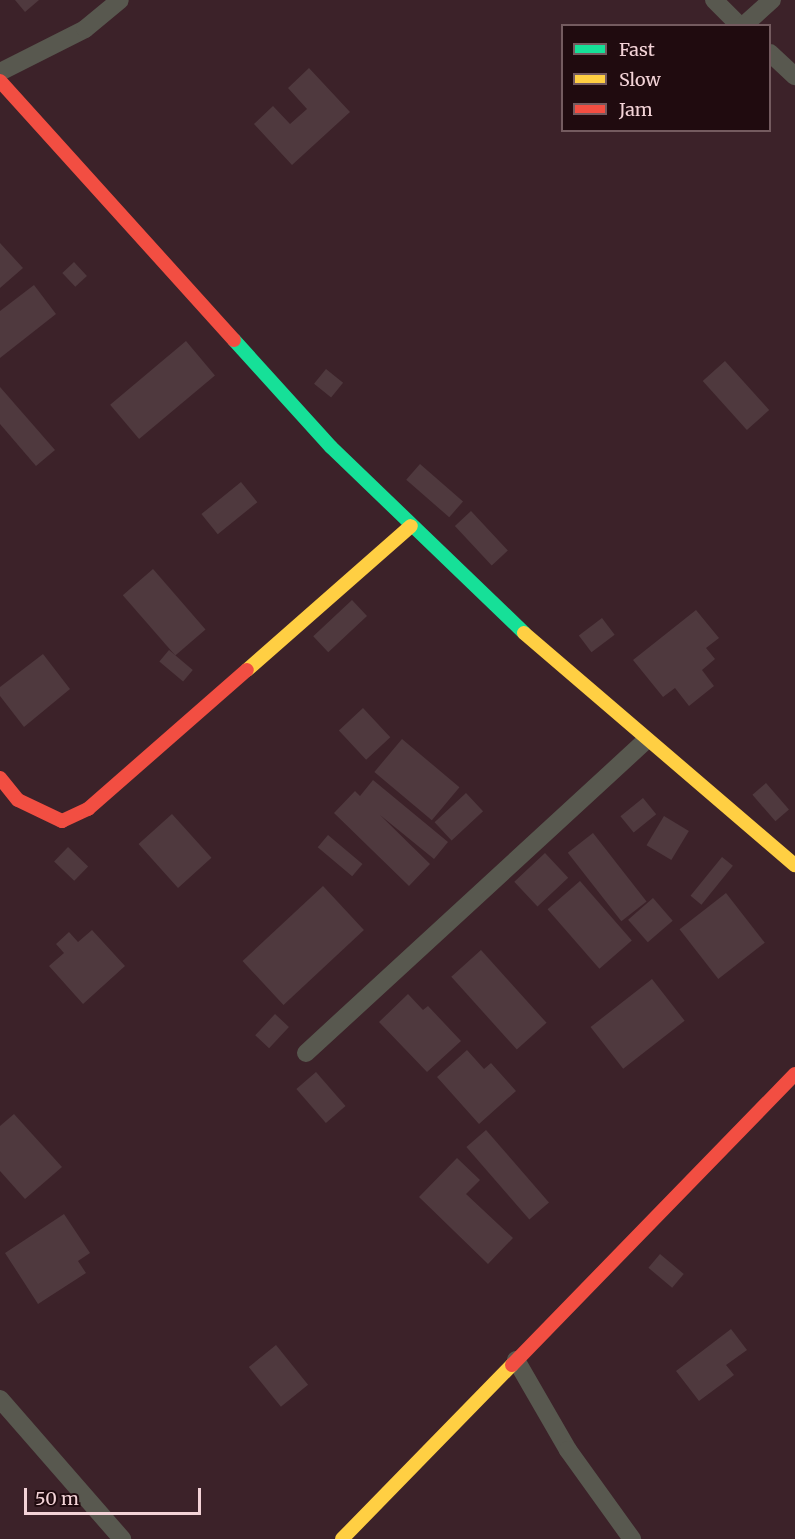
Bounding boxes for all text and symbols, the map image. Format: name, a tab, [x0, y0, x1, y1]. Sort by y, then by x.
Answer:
legend	[561, 24, 771, 132]
text: Fast	[619, 38, 655, 61]
text: Slow	[619, 68, 661, 91]
text: Jam	[619, 98, 653, 121]
scale bar	[27, 1476, 204, 1514]
text: 50 m	[35, 1487, 79, 1510]

